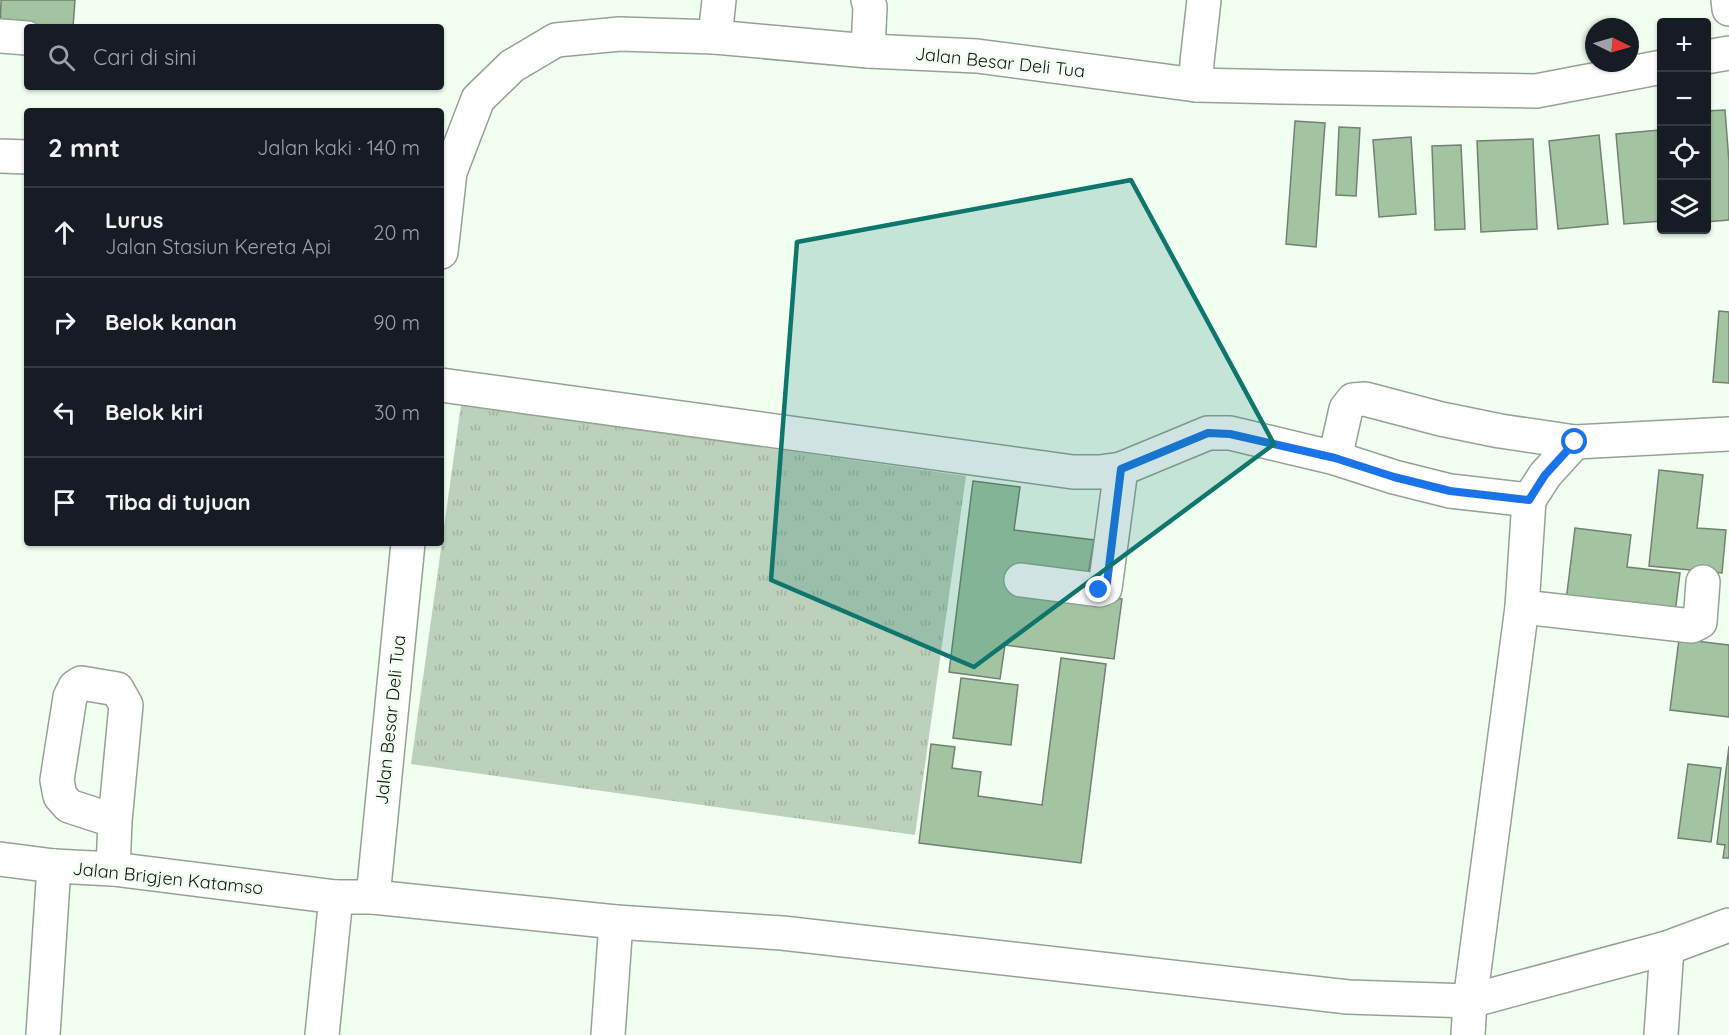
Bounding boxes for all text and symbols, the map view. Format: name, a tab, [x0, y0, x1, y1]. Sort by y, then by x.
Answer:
north arrow	[1585, 18, 1639, 72]
map controls	[1657, 18, 1711, 234]
button: +	[1657, 18, 1711, 72]
search box	[24, 24, 444, 90]
icon: search	[45, 41, 78, 74]
street label: Jalan Besar Deli Tua	[914, 42, 1086, 82]
text: Cari di sini	[93, 43, 196, 71]
button: −	[1657, 72, 1711, 126]
button: locate	[1657, 126, 1711, 180]
text: 2 mnt	[48, 131, 120, 164]
text: Jalan kaki · 140 m	[257, 135, 420, 160]
button: layers	[1657, 180, 1711, 234]
text: Lurus	[105, 206, 163, 234]
icon: ahead	[48, 216, 81, 249]
text: 20 m	[373, 220, 420, 245]
text: Jalan Stasiun Kereta Api	[105, 234, 331, 259]
icon: right	[48, 306, 81, 339]
text: Belok kanan	[105, 308, 237, 336]
text: 90 m	[373, 310, 420, 335]
icon: left	[48, 396, 81, 429]
text: Belok kiri	[105, 398, 203, 426]
text: 30 m	[374, 400, 420, 425]
route start	[1561, 428, 1587, 454]
icon: arrive	[48, 486, 81, 519]
text: Tiba di tujuan	[105, 488, 251, 516]
route end	[1085, 576, 1111, 602]
street label: Jalan Besar Deli Tua	[370, 634, 410, 806]
street label: Jalan Brigjen Katamso	[72, 857, 264, 899]

